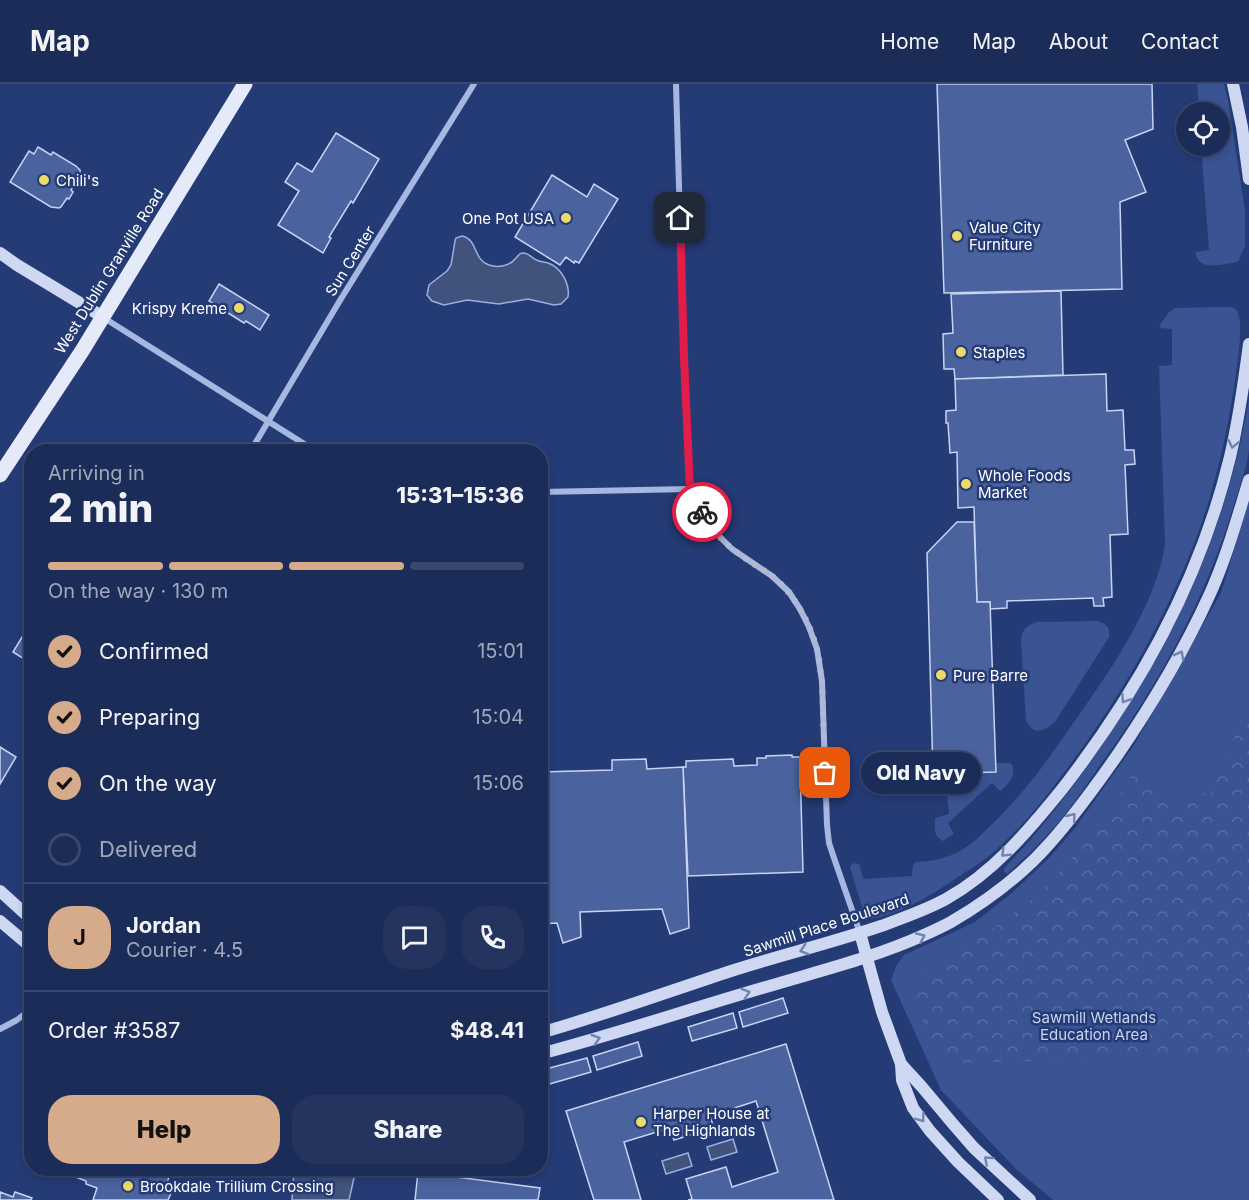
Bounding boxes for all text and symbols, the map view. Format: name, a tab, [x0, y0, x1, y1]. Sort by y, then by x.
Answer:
text: Map	[30, 24, 90, 58]
text: Home	[880, 29, 939, 54]
text: Map	[972, 29, 1016, 54]
text: About	[1049, 29, 1108, 54]
text: Contact	[1141, 29, 1219, 54]
map controls	[1176, 102, 1230, 156]
button: locate	[1176, 102, 1230, 156]
place label: Chili's	[56, 171, 99, 190]
marker: Chili's	[37, 173, 51, 187]
street label: West Dublin Granville Road	[50, 185, 168, 357]
pin	[654, 192, 705, 243]
icon: home	[663, 201, 696, 234]
place label: One Pot USA	[462, 209, 554, 228]
marker: One Pot USA	[559, 211, 573, 225]
place label: Value City Furniture	[969, 218, 1041, 254]
street label: Sun Center	[321, 222, 379, 300]
marker: Value City Furniture	[950, 229, 964, 243]
place label: Krispy Kreme	[132, 299, 227, 318]
marker: Krispy Kreme	[232, 301, 246, 315]
place label: Staples	[973, 343, 1026, 362]
marker: Staples	[954, 345, 968, 359]
one-way arrow	[1227, 438, 1240, 448]
text: Arriving in	[48, 461, 145, 485]
place label: Whole Foods Market	[978, 466, 1071, 502]
marker: Whole Foods Market	[959, 477, 973, 491]
text: 15:31–15:36	[396, 482, 524, 508]
courier	[672, 482, 732, 542]
text: 2 min	[48, 484, 153, 531]
icon: bike	[686, 496, 719, 529]
text: On the way · 130 m	[48, 579, 228, 603]
icon: check	[48, 635, 81, 668]
text: Confirmed	[99, 638, 209, 664]
text: 15:01	[477, 639, 524, 663]
one-way arrow	[1173, 651, 1184, 661]
place label: Pure Barre	[953, 666, 1028, 685]
marker: Pure Barre	[934, 668, 948, 682]
one-way arrow	[1120, 693, 1132, 703]
icon: check	[48, 701, 81, 734]
text: Preparing	[99, 704, 200, 730]
text: 15:04	[472, 705, 524, 729]
pin	[799, 747, 850, 798]
callout: Old Navy	[861, 752, 981, 794]
icon: bag	[808, 756, 841, 789]
text: Old Navy	[876, 761, 966, 785]
icon: check	[48, 767, 81, 800]
text: On the way	[99, 770, 217, 796]
text: 15:06	[473, 771, 524, 795]
one-way arrow	[1065, 813, 1076, 824]
text: Delivered	[99, 836, 197, 862]
one-way arrow	[1002, 845, 1013, 856]
street label: Sawmill Place Boulevard	[741, 889, 911, 961]
button: chat	[383, 906, 446, 969]
button: phone	[461, 906, 524, 969]
text: Jordan	[126, 912, 201, 938]
text: J	[73, 924, 86, 950]
one-way arrow	[914, 932, 925, 944]
text: Courier · 4.5	[126, 938, 243, 962]
one-way arrow	[799, 943, 810, 955]
one-way arrow	[740, 988, 751, 1000]
park label: Sawmill Wetlands Education Area	[1032, 1008, 1156, 1044]
text: Order #3587	[48, 1017, 180, 1043]
text: $48.41	[450, 1017, 524, 1043]
one-way arrow	[591, 1034, 601, 1046]
button: Help	[48, 1095, 280, 1164]
button: Share	[292, 1095, 524, 1164]
place label: Harper House at The Highlands	[653, 1104, 770, 1140]
one-way arrow	[914, 1112, 925, 1123]
marker: Harper House at The Highlands	[634, 1115, 648, 1129]
one-way arrow	[984, 1156, 994, 1167]
place label: Brookdale Trillium Crossing	[140, 1177, 334, 1196]
marker: Brookdale Trillium Crossing	[121, 1179, 135, 1193]

